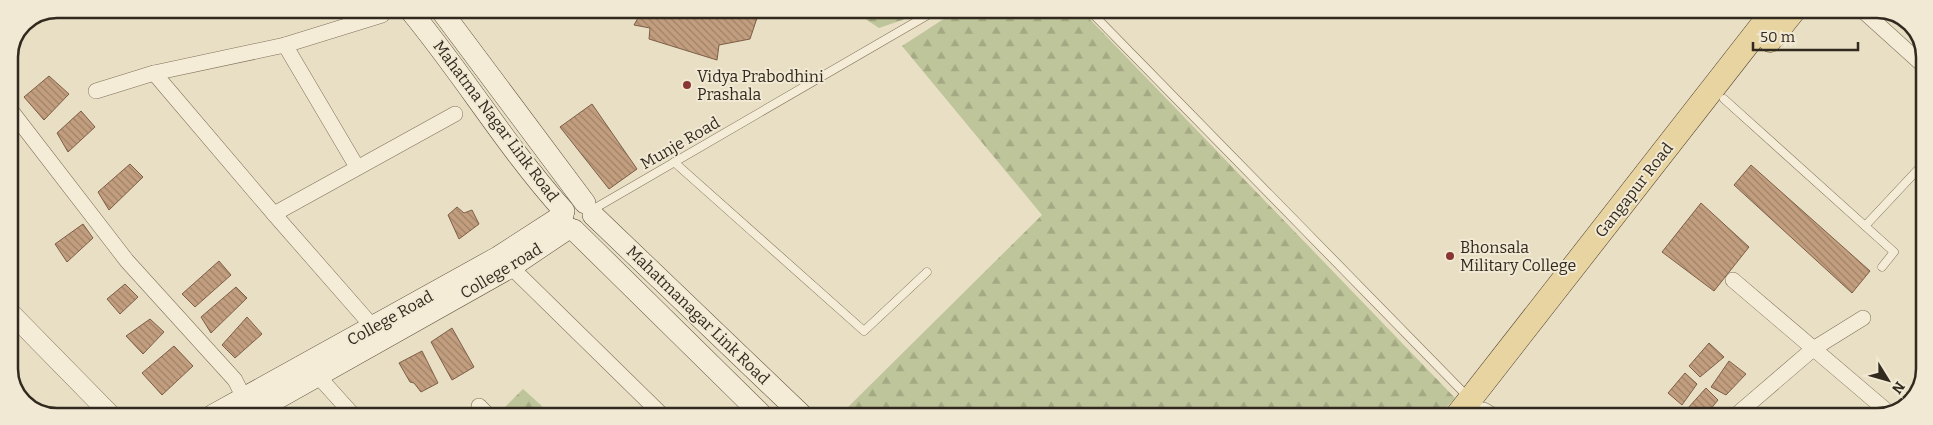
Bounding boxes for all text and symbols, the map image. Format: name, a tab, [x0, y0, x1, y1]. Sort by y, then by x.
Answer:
scale bar	[1753, 20, 1858, 52]
text: 50 m	[1760, 28, 1796, 46]
street label: Mahatma Nagar Link Road	[429, 37, 563, 206]
place label: Vidya Prabodhini Prashala	[697, 67, 824, 104]
marker: Vidya Prabodhini Prashala	[681, 79, 693, 91]
street label: Munje Road	[637, 112, 723, 173]
street label: Gangapur Road	[1591, 138, 1677, 241]
place label: Bhonsala Military College	[1460, 238, 1576, 275]
street label: College road	[457, 239, 546, 303]
street label: Mahatmanagar Link Road	[623, 242, 774, 389]
marker: Bhonsala Military College	[1444, 250, 1456, 262]
street label: College Road	[344, 286, 437, 349]
north arrow	[1863, 355, 1913, 405]
text: N	[1888, 378, 1908, 397]

